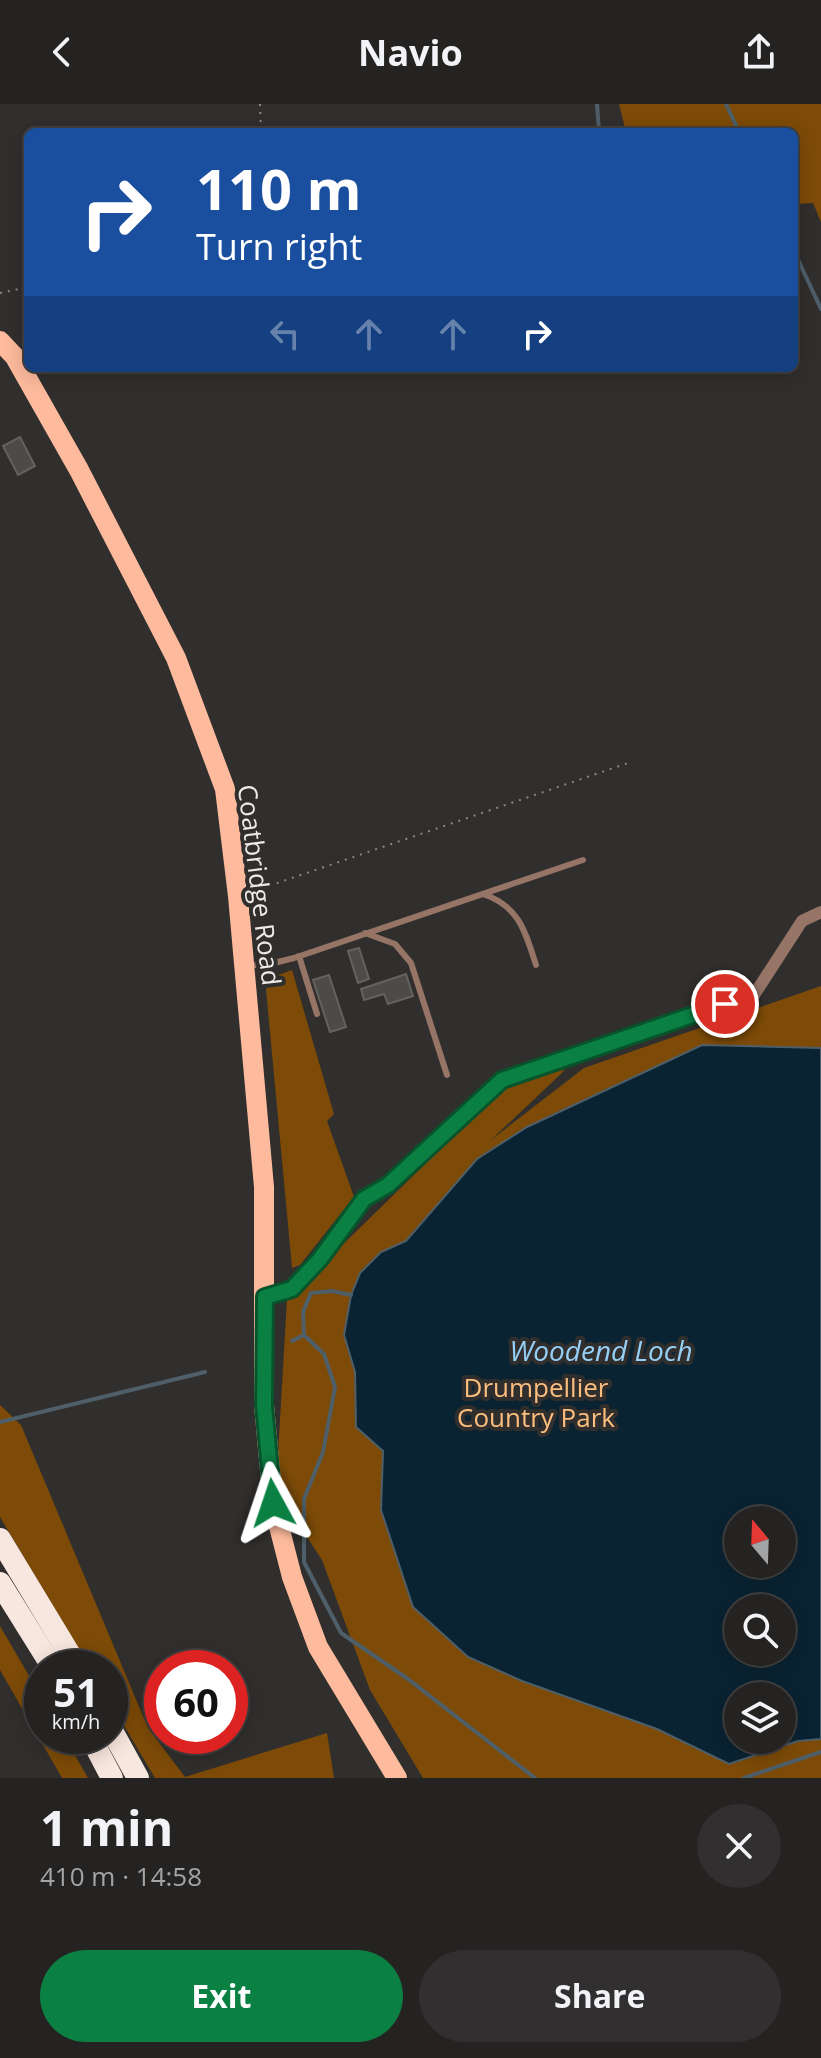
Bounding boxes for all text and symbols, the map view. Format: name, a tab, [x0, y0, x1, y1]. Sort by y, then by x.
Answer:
text: Navio	[358, 28, 463, 77]
icon: back	[40, 30, 84, 74]
icon: share	[737, 30, 781, 74]
text: 110 m	[196, 150, 362, 226]
icon: right	[64, 160, 168, 264]
text: Turn right	[196, 222, 362, 271]
icon: left	[263, 312, 307, 356]
icon: ahead	[347, 312, 391, 356]
icon: ahead	[431, 312, 475, 356]
icon: right	[515, 312, 559, 356]
street label: Coatbridge Road	[230, 782, 290, 988]
pin	[691, 970, 759, 1038]
icon: arrive	[703, 982, 747, 1026]
water label: Woodend Loch	[509, 1331, 693, 1369]
park label: Drumpellier Country Park	[457, 1369, 615, 1435]
position arrow	[231, 1461, 315, 1545]
north arrow	[724, 1506, 796, 1578]
map controls	[724, 1506, 796, 1754]
button: search	[724, 1594, 796, 1666]
speed limit sign: 60	[144, 1650, 248, 1754]
text: 51	[53, 1664, 99, 1719]
button: layers	[724, 1682, 796, 1754]
text: km/h	[52, 1708, 100, 1735]
text: 1 min	[40, 1795, 173, 1860]
button: close	[697, 1804, 781, 1888]
text: 410 m · 14:58	[40, 1858, 202, 1894]
button: Exit	[40, 1950, 403, 2042]
button: Share	[419, 1950, 781, 2042]

